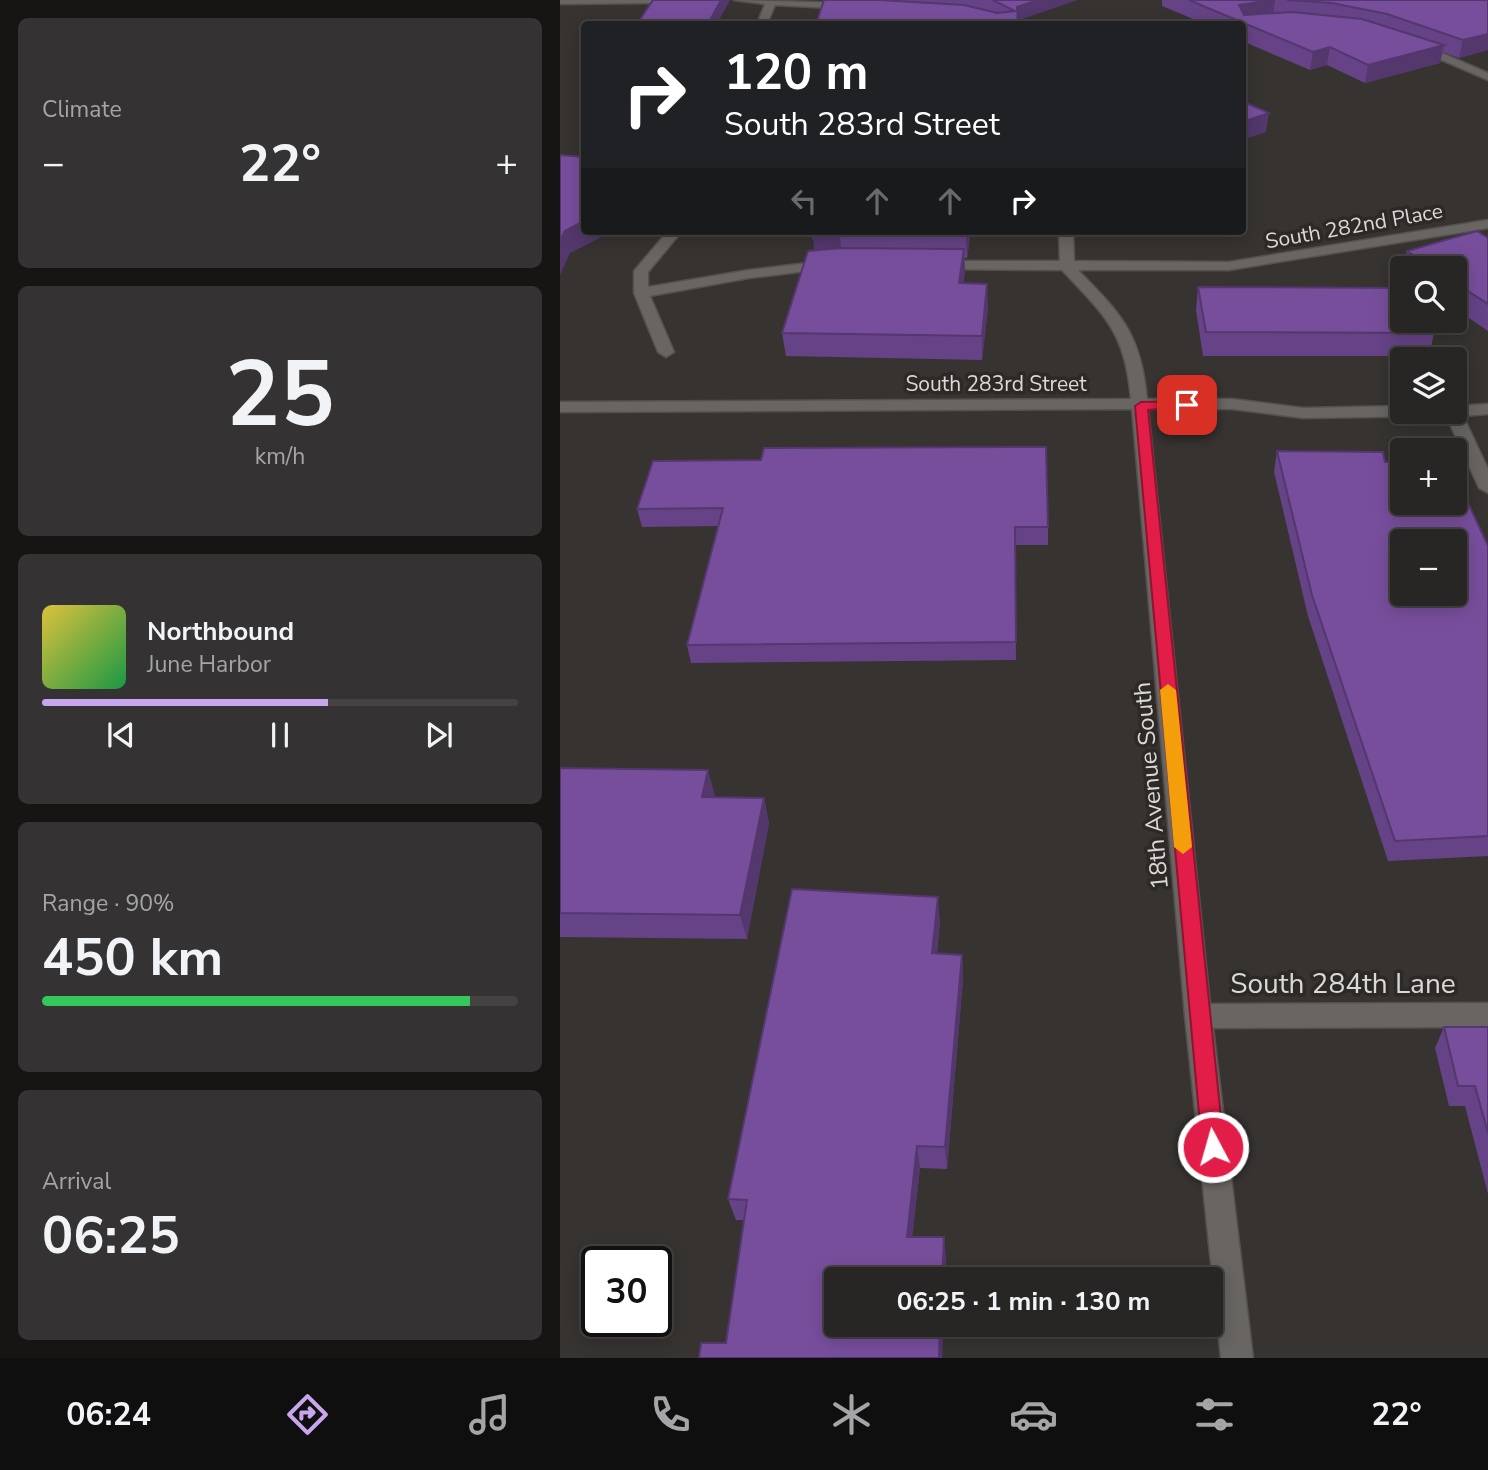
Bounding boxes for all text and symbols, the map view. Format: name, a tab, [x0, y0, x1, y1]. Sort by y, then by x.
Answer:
text: 120 m	[724, 39, 868, 106]
icon: right	[609, 49, 700, 140]
text: Climate	[42, 94, 122, 125]
text: South 283rd Street	[724, 103, 1000, 146]
text: 22°	[239, 128, 321, 199]
text: −	[42, 138, 65, 189]
text: +	[495, 138, 518, 189]
icon: left	[785, 182, 823, 220]
icon: ahead	[858, 182, 896, 220]
icon: ahead	[931, 182, 969, 220]
icon: right	[1004, 182, 1042, 220]
street label: South 282nd Place	[1263, 197, 1445, 255]
map controls	[1390, 256, 1467, 606]
button: search	[1390, 256, 1467, 333]
text: 25	[225, 333, 335, 457]
button: layers	[1390, 347, 1467, 424]
street label: South 283rd Street	[905, 370, 1087, 398]
pin	[1157, 375, 1217, 435]
icon: arrive	[1168, 386, 1206, 424]
button: +	[1390, 438, 1467, 515]
text: km/h	[255, 441, 305, 472]
button: −	[1390, 529, 1467, 606]
text: Northbound	[147, 614, 294, 649]
text: June Harbor	[147, 649, 271, 680]
street label: 18th Avenue South	[1126, 681, 1176, 891]
icon: previous	[102, 716, 140, 754]
icon: pause	[261, 716, 299, 754]
icon: next	[420, 716, 458, 754]
text: Range · 90%	[42, 888, 174, 919]
text: 450 km	[42, 922, 223, 993]
street label: South 284th Lane	[1230, 965, 1456, 1003]
position arrow	[1176, 1110, 1250, 1184]
text: Arrival	[42, 1166, 111, 1197]
text: 06:25	[42, 1200, 180, 1271]
speed limit sign: 30	[581, 1246, 672, 1337]
text: 06:25 · 1 min · 130 m	[897, 1284, 1150, 1319]
icon: directions	[283, 1390, 332, 1439]
icon: music	[465, 1390, 514, 1439]
icon: phone	[646, 1390, 695, 1439]
icon: climate	[827, 1390, 876, 1439]
icon: car	[1009, 1390, 1058, 1439]
icon: filters	[1190, 1390, 1239, 1439]
text: 06:24	[66, 1393, 151, 1436]
text: 22°	[1371, 1393, 1422, 1436]

